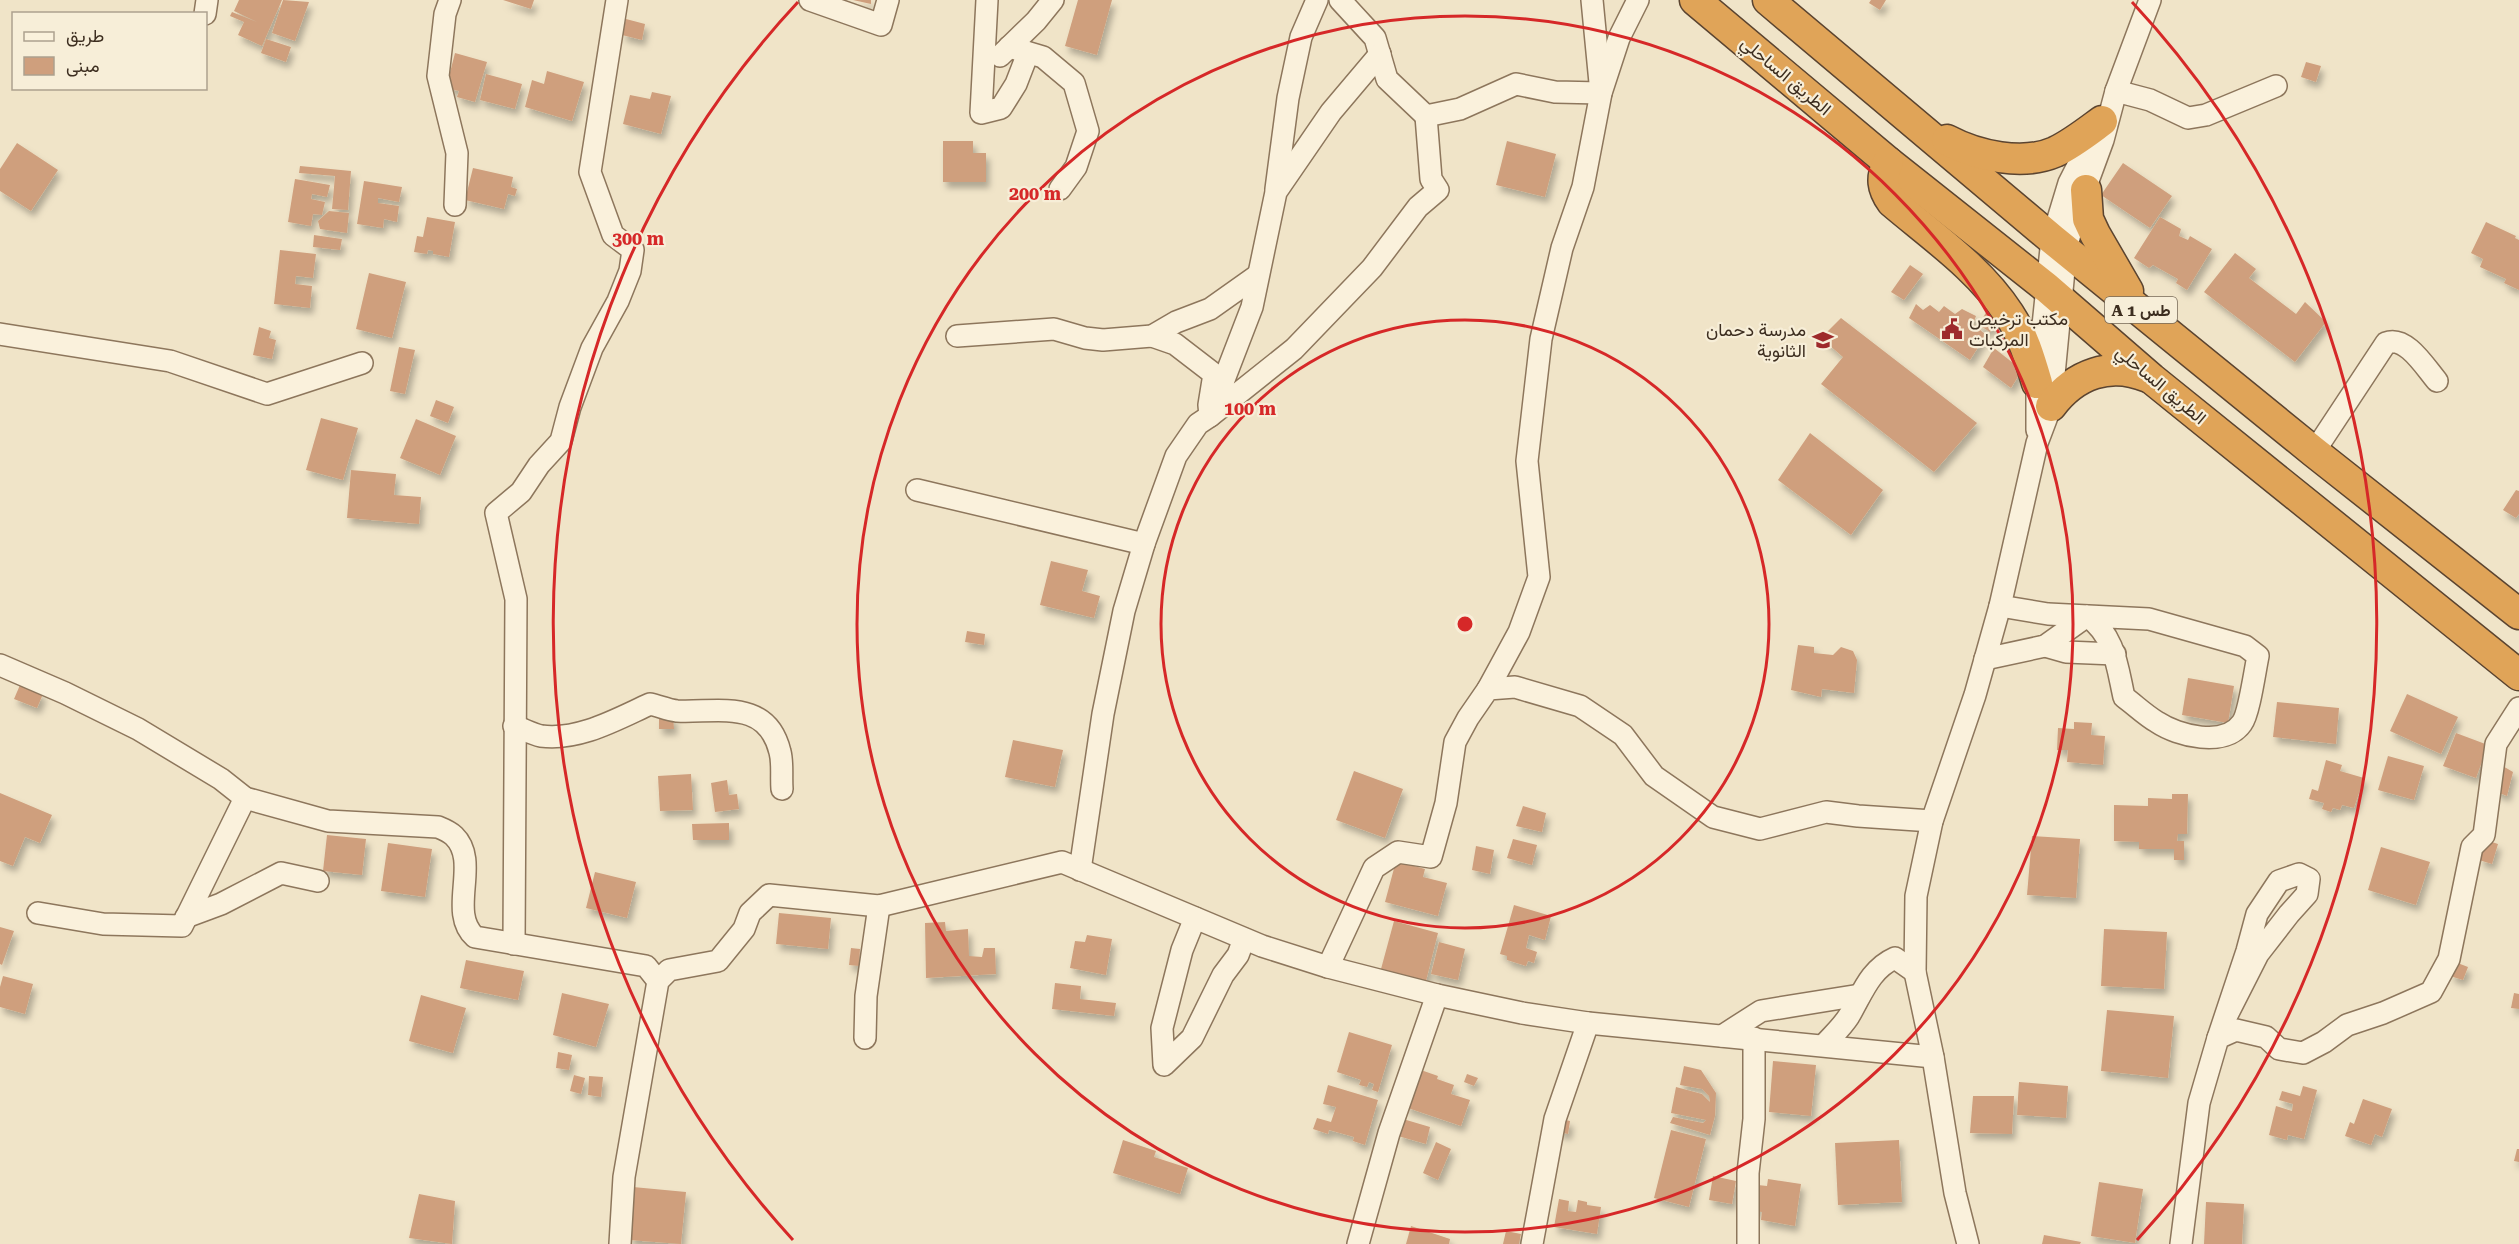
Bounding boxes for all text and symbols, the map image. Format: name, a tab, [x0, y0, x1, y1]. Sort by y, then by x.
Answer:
legend	[12, 12, 207, 90]
text: طريق	[66, 25, 104, 47]
street label: الطريق الساحلي	[1734, 32, 1836, 123]
text: مبنى	[66, 55, 100, 77]
text: 200 m	[1009, 183, 1062, 204]
text: 300 m	[612, 228, 665, 249]
road number: A 1 طس	[2105, 297, 2177, 323]
place label: مكتب ترخيص المركبات	[1969, 308, 2068, 351]
public building icon: مكتب ترخيص المركبات	[1940, 317, 1964, 341]
place label: مدرسة دحمان الثانوية	[1706, 319, 1806, 362]
school or university icon: مدرسة دحمان الثانوية	[1811, 328, 1835, 352]
street label: الطريق الساحلي	[2109, 341, 2211, 432]
text: 100 m	[1224, 398, 1277, 419]
centre of rings	[1455, 614, 1475, 634]

